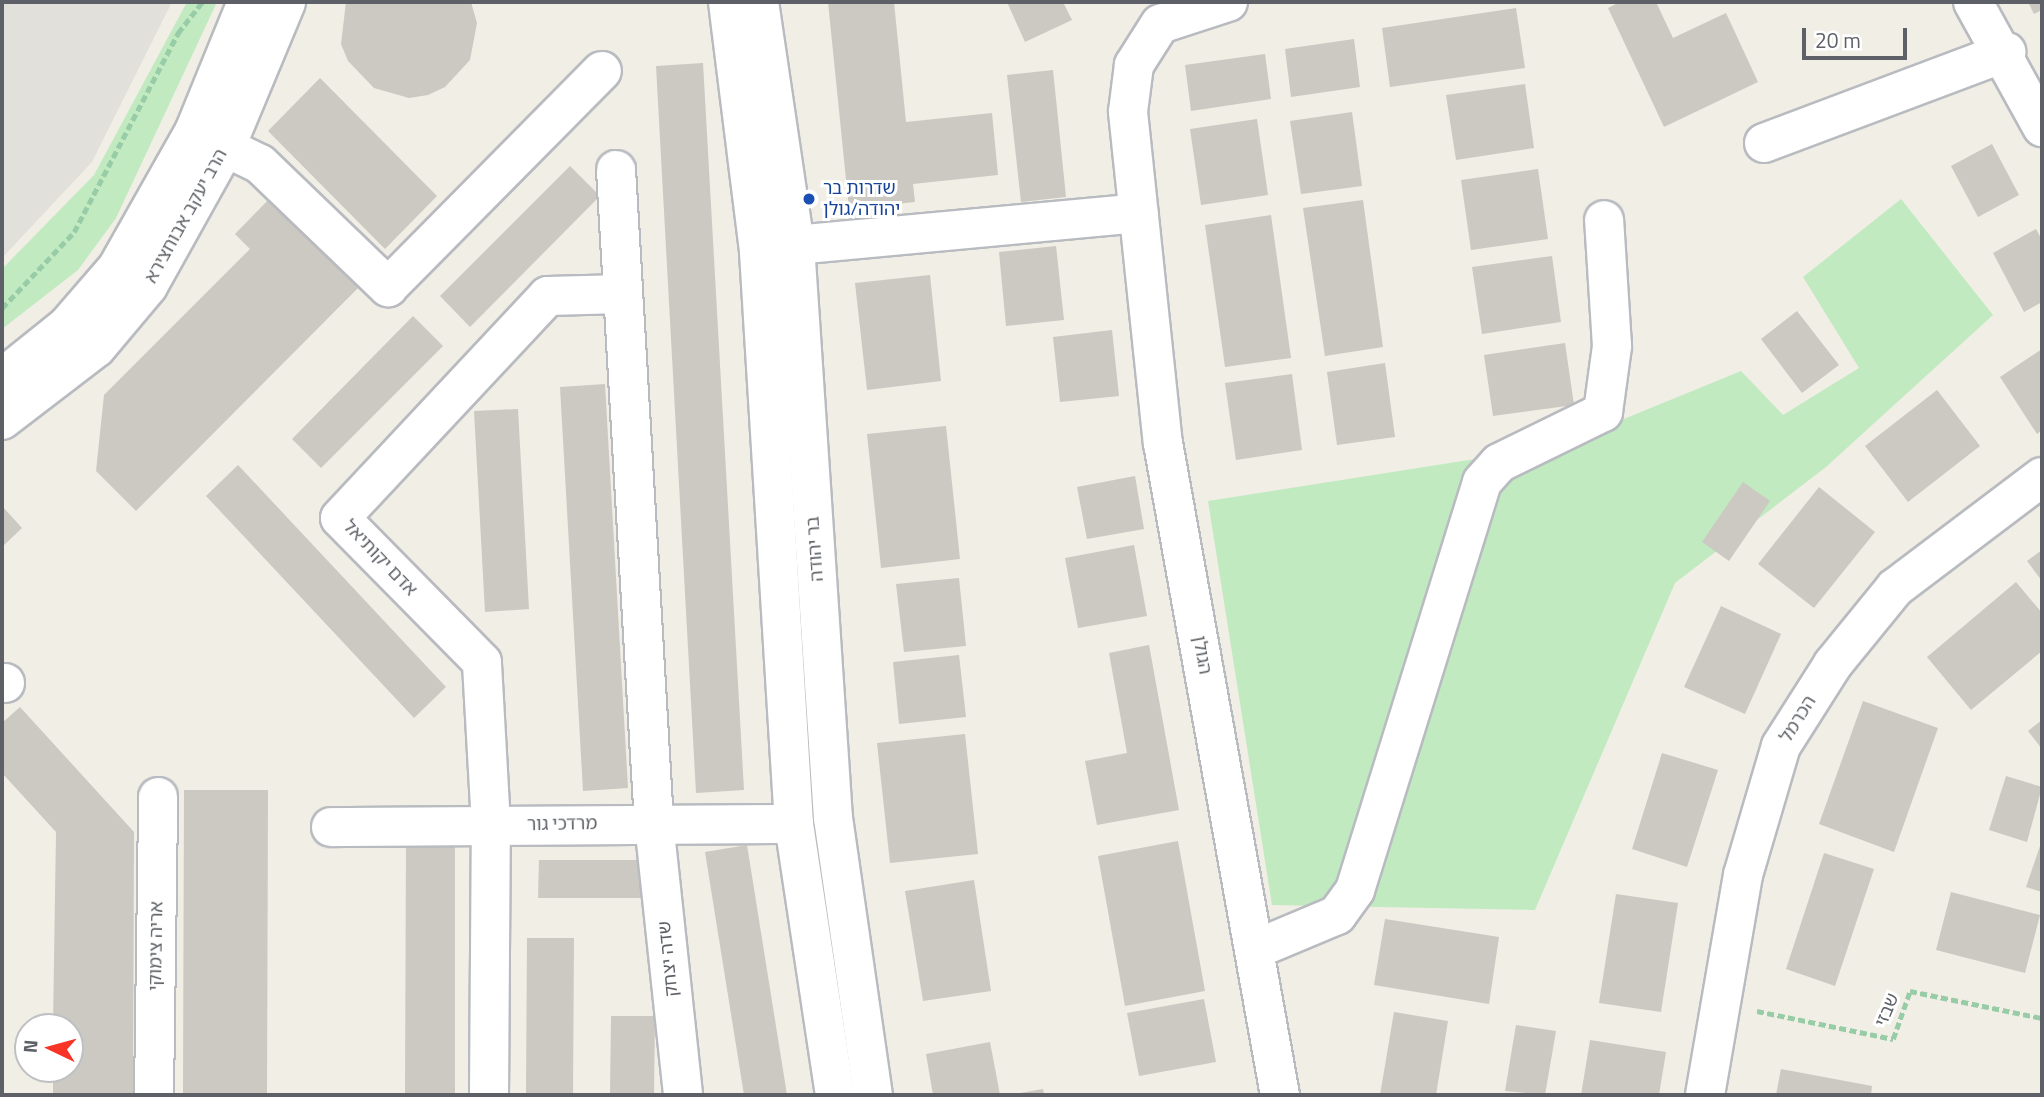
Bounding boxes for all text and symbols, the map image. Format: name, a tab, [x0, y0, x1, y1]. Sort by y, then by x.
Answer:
scale bar	[1806, 14, 1911, 58]
text: 20 m	[1815, 24, 1861, 56]
street label: הרב יעקב אבוחצירא	[140, 145, 232, 287]
place label: שדרות בר יהודה/גולן	[823, 178, 900, 220]
marker: שדרות בר יהודה/גולן	[801, 191, 817, 207]
street label: אדם יקותיאל	[339, 516, 421, 600]
street label: בר יהודה	[802, 516, 828, 582]
street label: הגולן	[1188, 634, 1216, 676]
street label: הכרמל	[1775, 692, 1821, 746]
street label: מרדכי גור	[527, 813, 597, 835]
street label: אריה צימוקי	[144, 901, 168, 991]
street label: שדה יצחק	[653, 920, 683, 998]
street label: שבזי	[1870, 990, 1904, 1030]
north arrow	[14, 1013, 84, 1083]
text: N	[15, 1038, 45, 1054]

